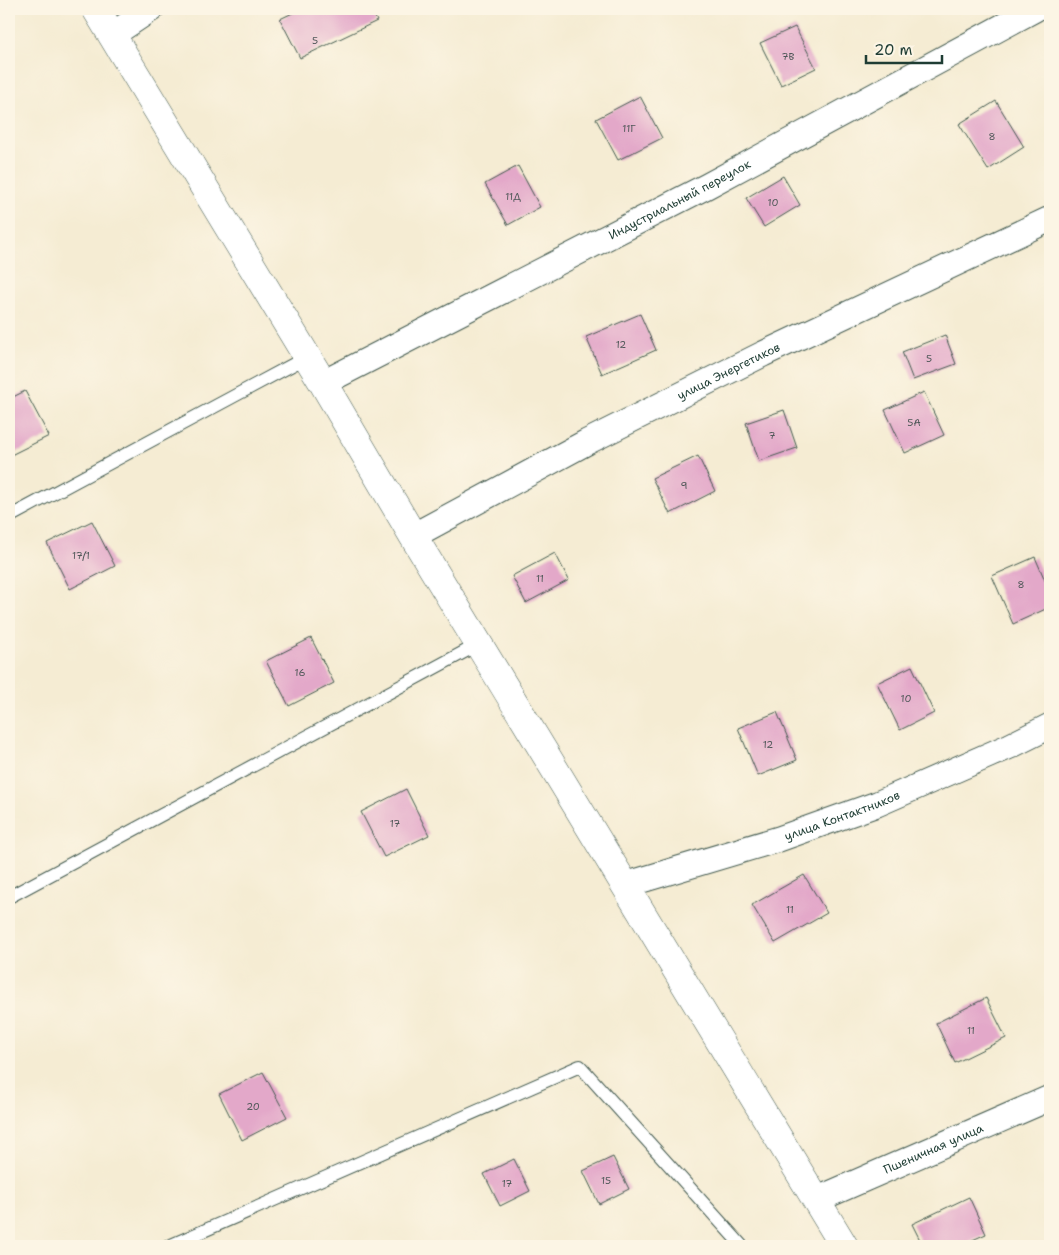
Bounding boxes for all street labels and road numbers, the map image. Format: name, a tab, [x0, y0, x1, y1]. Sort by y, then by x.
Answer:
street label: Индустриальный переулок	[606, 156, 754, 243]
street label: улица Энергетиков	[674, 339, 783, 404]
street label: улица Контактников	[782, 787, 902, 844]
street label: Пшеничная улица	[881, 1120, 986, 1178]

